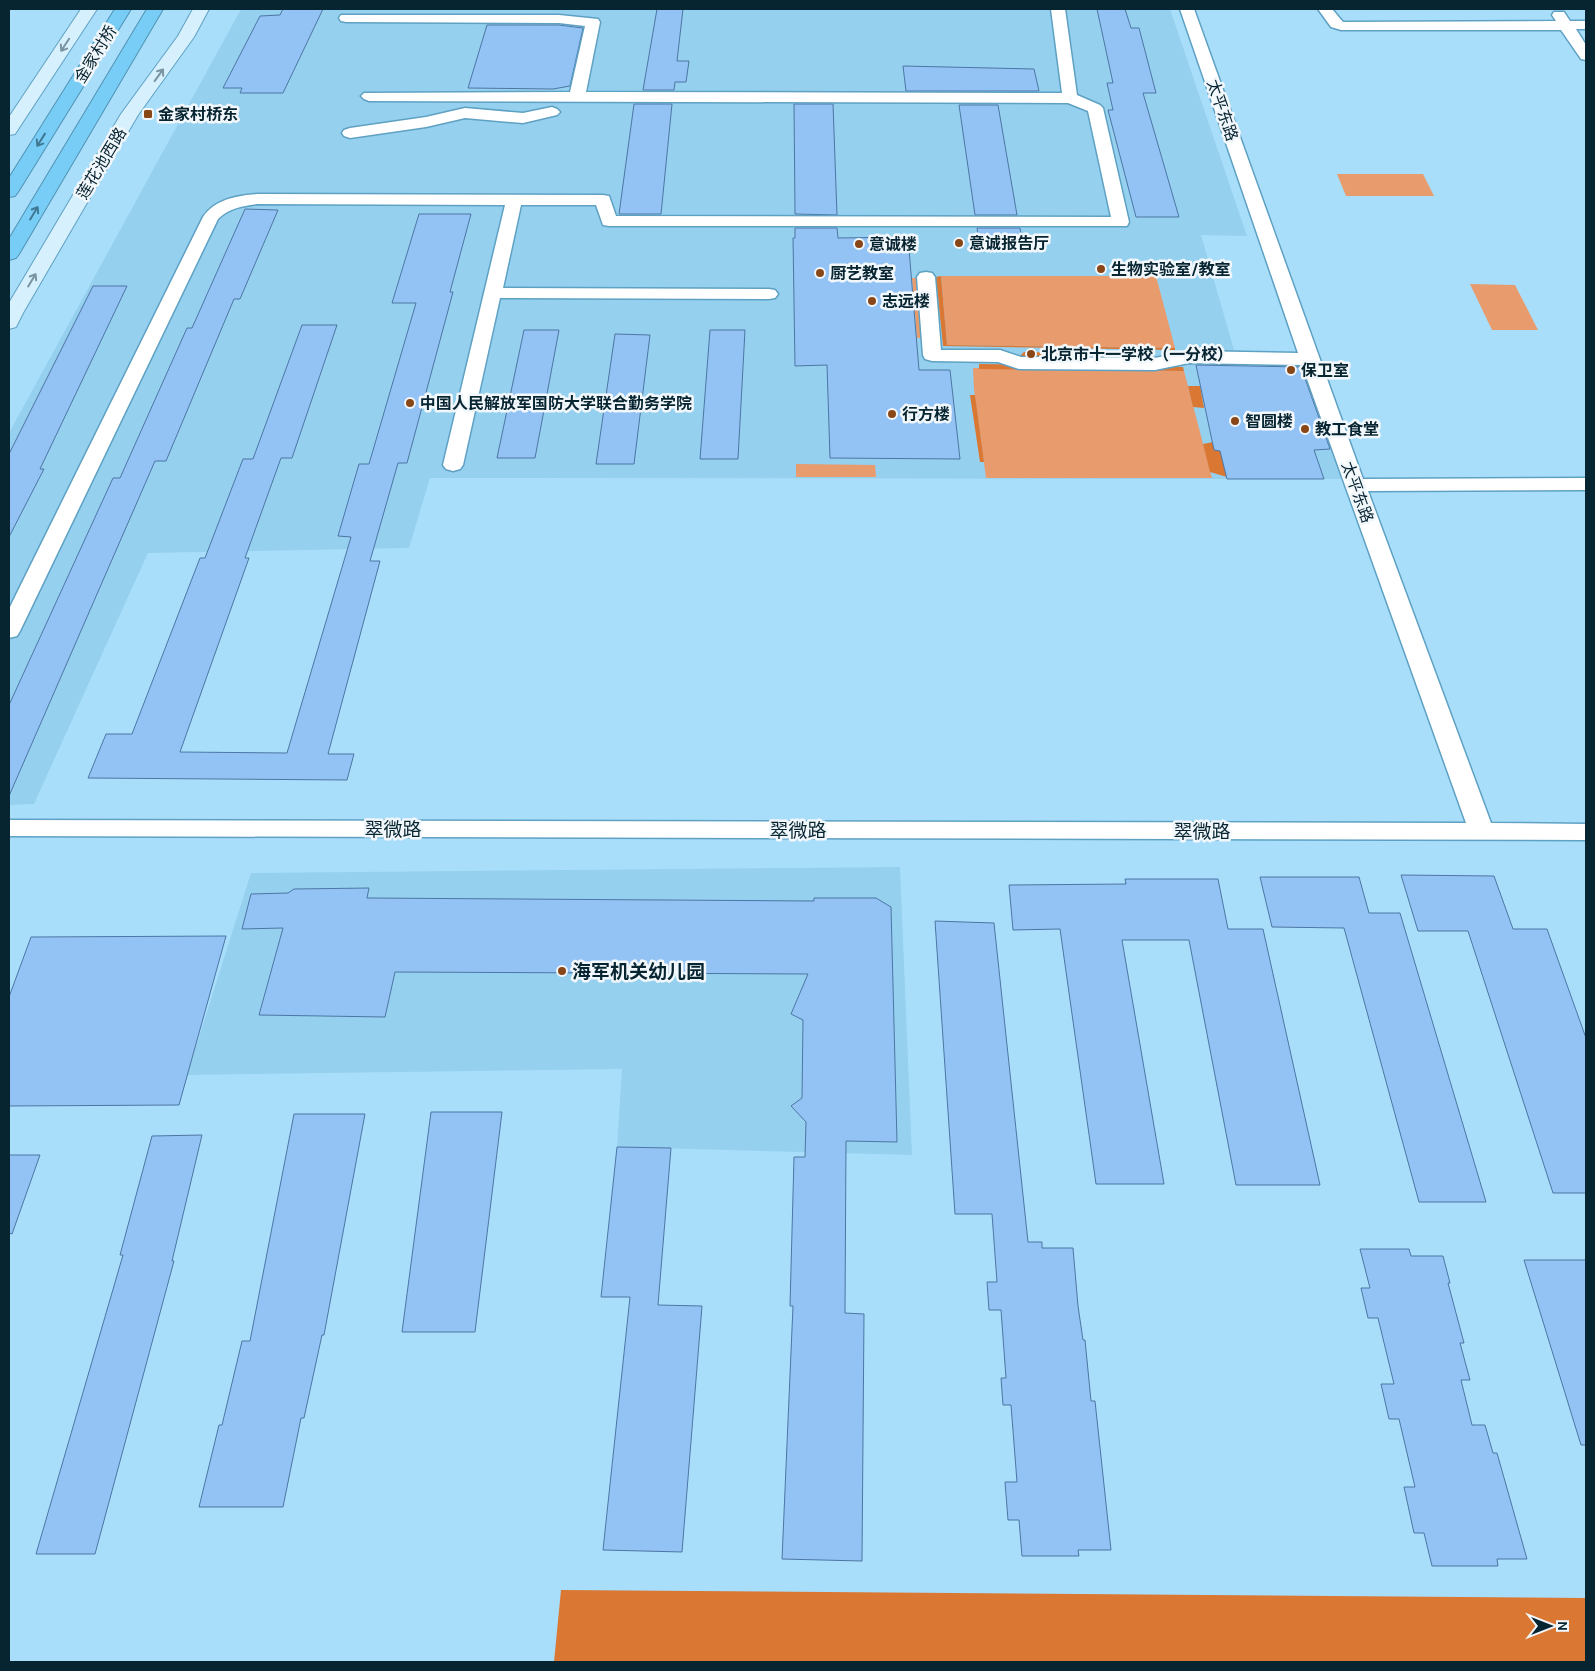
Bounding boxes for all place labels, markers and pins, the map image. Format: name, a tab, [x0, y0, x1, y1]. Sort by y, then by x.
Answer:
place label: 金家村桥东	[158, 105, 238, 124]
marker: 金家村桥东	[142, 108, 154, 120]
place label: 意诚报告厅	[969, 234, 1049, 253]
place label: 意诚楼	[869, 235, 917, 254]
marker: 意诚报告厅	[953, 237, 965, 249]
marker: 意诚楼	[853, 238, 865, 250]
place label: 生物实验室/教室	[1111, 260, 1231, 279]
marker: 生物实验室/教室	[1095, 263, 1107, 275]
place label: 厨艺教室	[830, 264, 894, 283]
marker: 厨艺教室	[814, 267, 826, 279]
place label: 志远楼	[882, 292, 930, 311]
marker: 志远楼	[866, 295, 878, 307]
place label: 北京市十一学校（一分校）	[1041, 345, 1233, 364]
marker: 北京市十一学校（一分校）	[1025, 348, 1037, 360]
place label: 保卫室	[1301, 361, 1349, 380]
marker: 保卫室	[1285, 364, 1297, 376]
place label: 中国人民解放军国防大学联合勤务学院	[420, 394, 692, 413]
marker: 中国人民解放军国防大学联合勤务学院	[404, 397, 416, 409]
place label: 行方楼	[902, 405, 950, 424]
marker: 行方楼	[886, 408, 898, 420]
place label: 智圆楼	[1245, 412, 1293, 431]
marker: 智圆楼	[1229, 415, 1241, 427]
place label: 教工食堂	[1315, 420, 1379, 439]
marker: 教工食堂	[1299, 423, 1311, 435]
place label: 海军机关幼儿园	[572, 961, 705, 983]
marker: 海军机关幼儿园	[556, 965, 568, 977]

